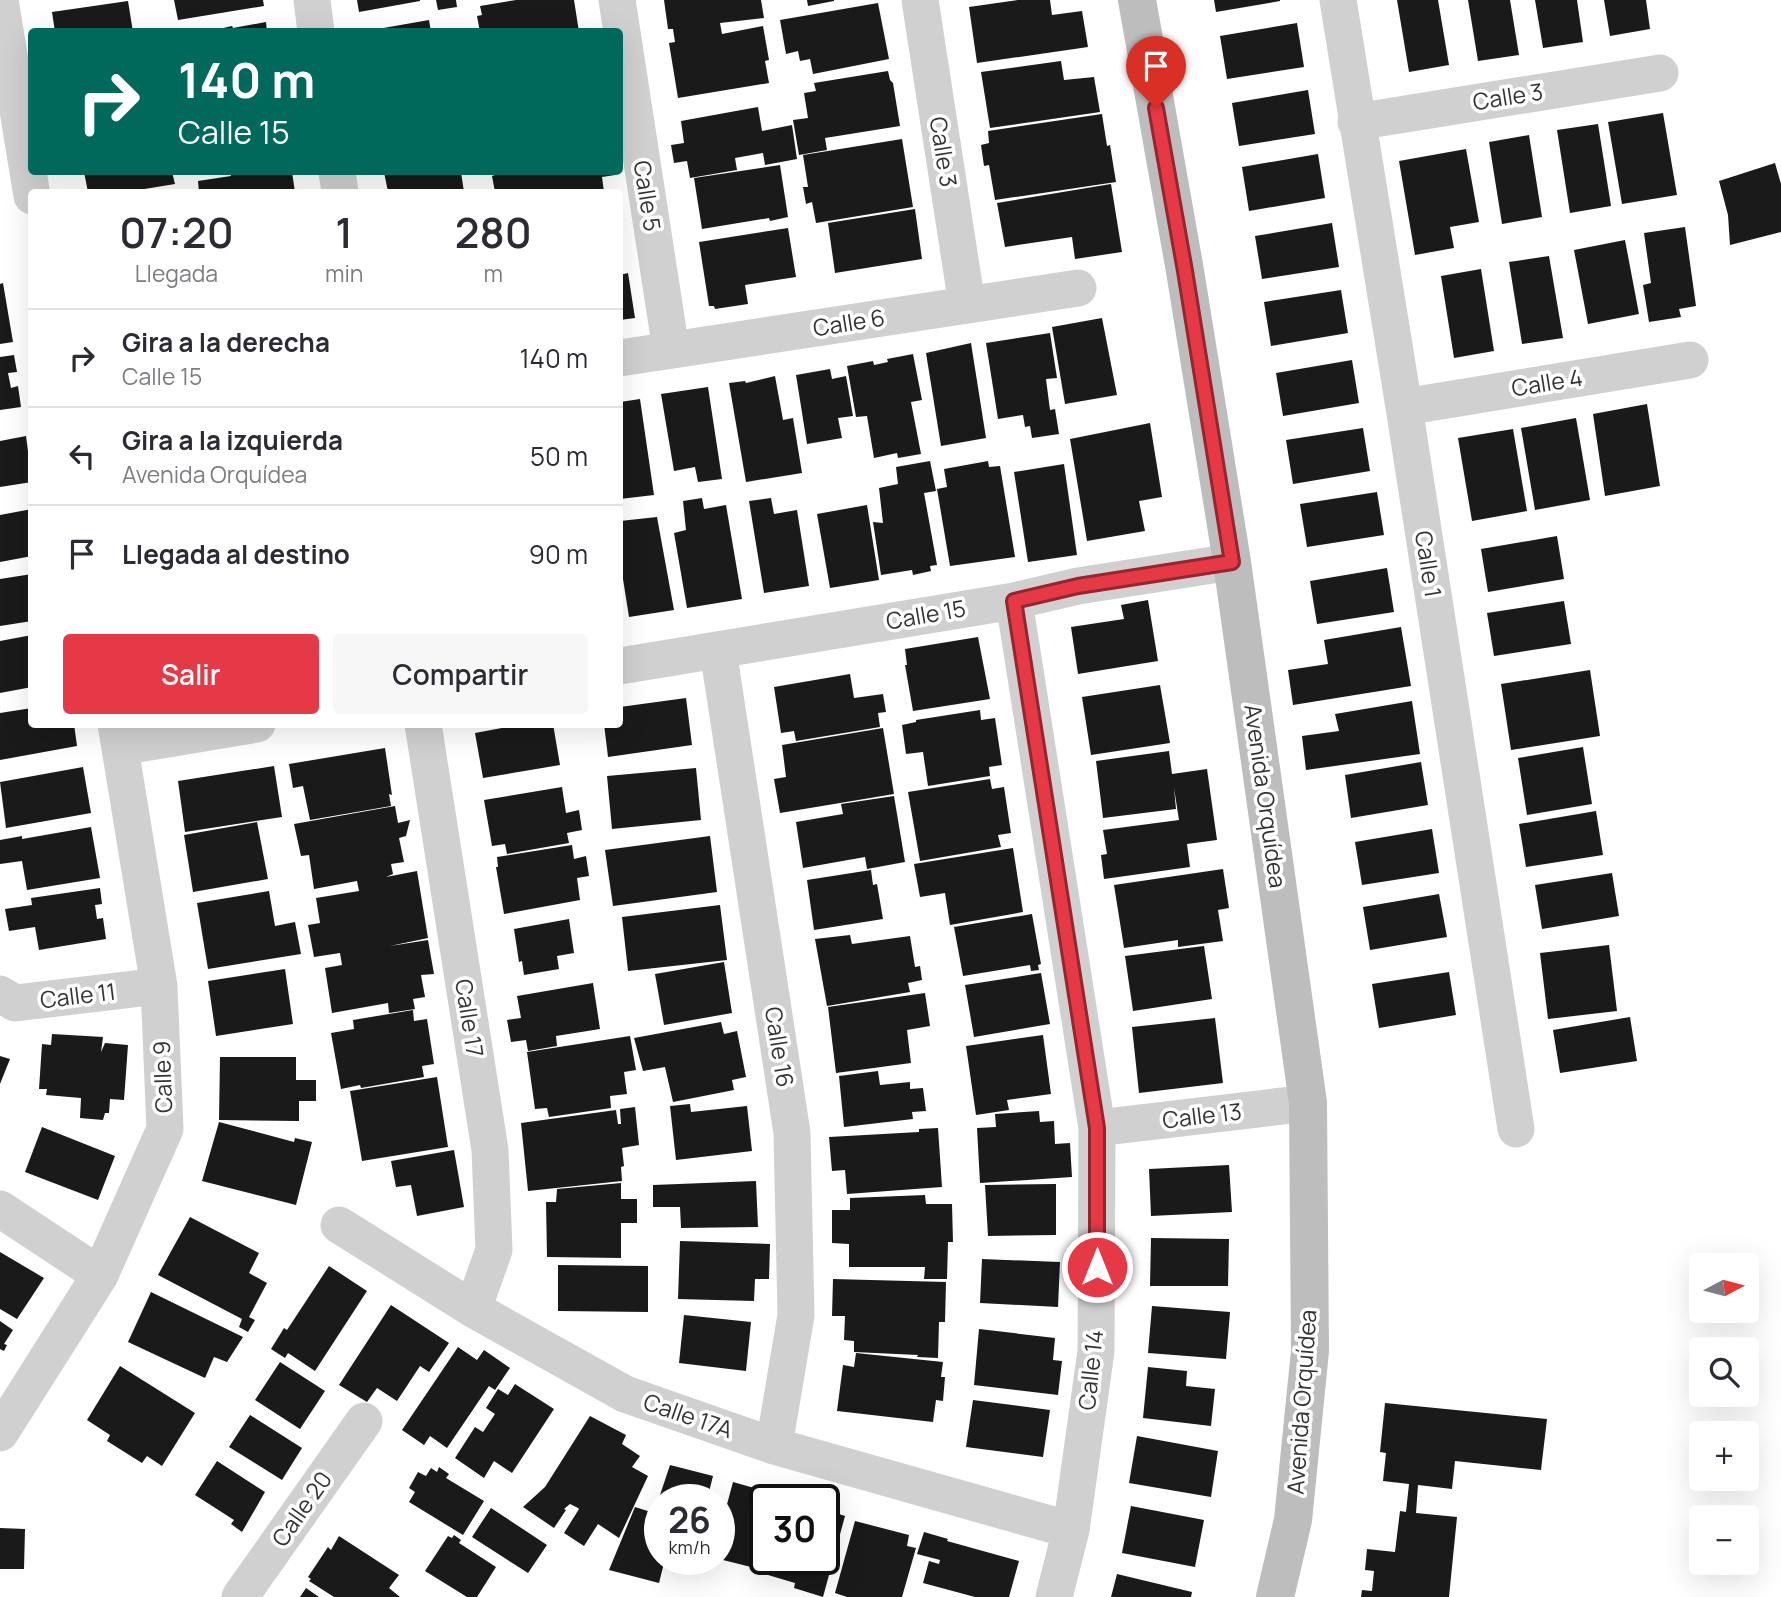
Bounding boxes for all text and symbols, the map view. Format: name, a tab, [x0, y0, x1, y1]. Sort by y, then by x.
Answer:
pin	[1126, 36, 1186, 108]
text: 140 m	[178, 46, 315, 113]
icon: arrive	[1137, 47, 1175, 85]
icon: right	[63, 56, 154, 147]
street label: Calle 3	[1470, 75, 1545, 117]
text: Calle 15	[178, 110, 290, 154]
street label: Calle 3	[923, 114, 965, 189]
street label: Calle 5	[627, 158, 669, 234]
text: 07:20	[119, 203, 234, 261]
text: 1	[335, 203, 353, 261]
text: 280	[455, 203, 532, 261]
text: Llegada	[135, 257, 218, 289]
text: min	[325, 257, 363, 289]
text: m	[483, 257, 503, 289]
street label: Calle 6	[811, 301, 887, 343]
text: Gira a la derecha	[122, 324, 330, 360]
icon: right	[63, 339, 101, 377]
text: 140 m	[519, 340, 588, 376]
text: Calle 15	[122, 360, 202, 392]
street label: Calle 4	[1509, 361, 1585, 403]
text: Gira a la izquierda	[122, 422, 343, 458]
icon: left	[63, 437, 101, 475]
text: 50 m	[530, 438, 588, 474]
text: Avenida Orquídea	[122, 458, 307, 490]
street label: Calle 1	[1408, 528, 1450, 599]
icon: arrive	[63, 535, 101, 573]
text: Llegada al destino	[122, 536, 350, 572]
text: 90 m	[529, 536, 588, 572]
street label: Calle 15	[884, 591, 968, 637]
button: Salir	[63, 634, 319, 714]
button: Compartir	[333, 634, 588, 714]
street label: Avenida Orquídea	[1237, 702, 1295, 890]
street label: Calle 11	[38, 974, 118, 1016]
street label: Calle 17	[448, 977, 492, 1059]
street label: Calle 16	[758, 1004, 802, 1089]
street label: Calle 9	[145, 1040, 179, 1114]
street label: Calle 13	[1160, 1094, 1243, 1136]
position arrow	[1060, 1230, 1134, 1304]
north arrow	[1689, 1253, 1759, 1323]
map controls	[1689, 1253, 1759, 1575]
street label: Avenida Orquídea	[1279, 1308, 1323, 1495]
street label: Calle 14	[1070, 1328, 1110, 1412]
button: search	[1689, 1337, 1759, 1407]
street label: Calle 17A	[640, 1385, 738, 1445]
button: +	[1689, 1421, 1759, 1491]
street label: Calle 20	[264, 1464, 339, 1552]
speed limit sign: 30	[749, 1484, 840, 1575]
text: 26	[668, 1496, 711, 1544]
button: −	[1689, 1505, 1759, 1575]
text: km/h	[669, 1535, 710, 1559]

